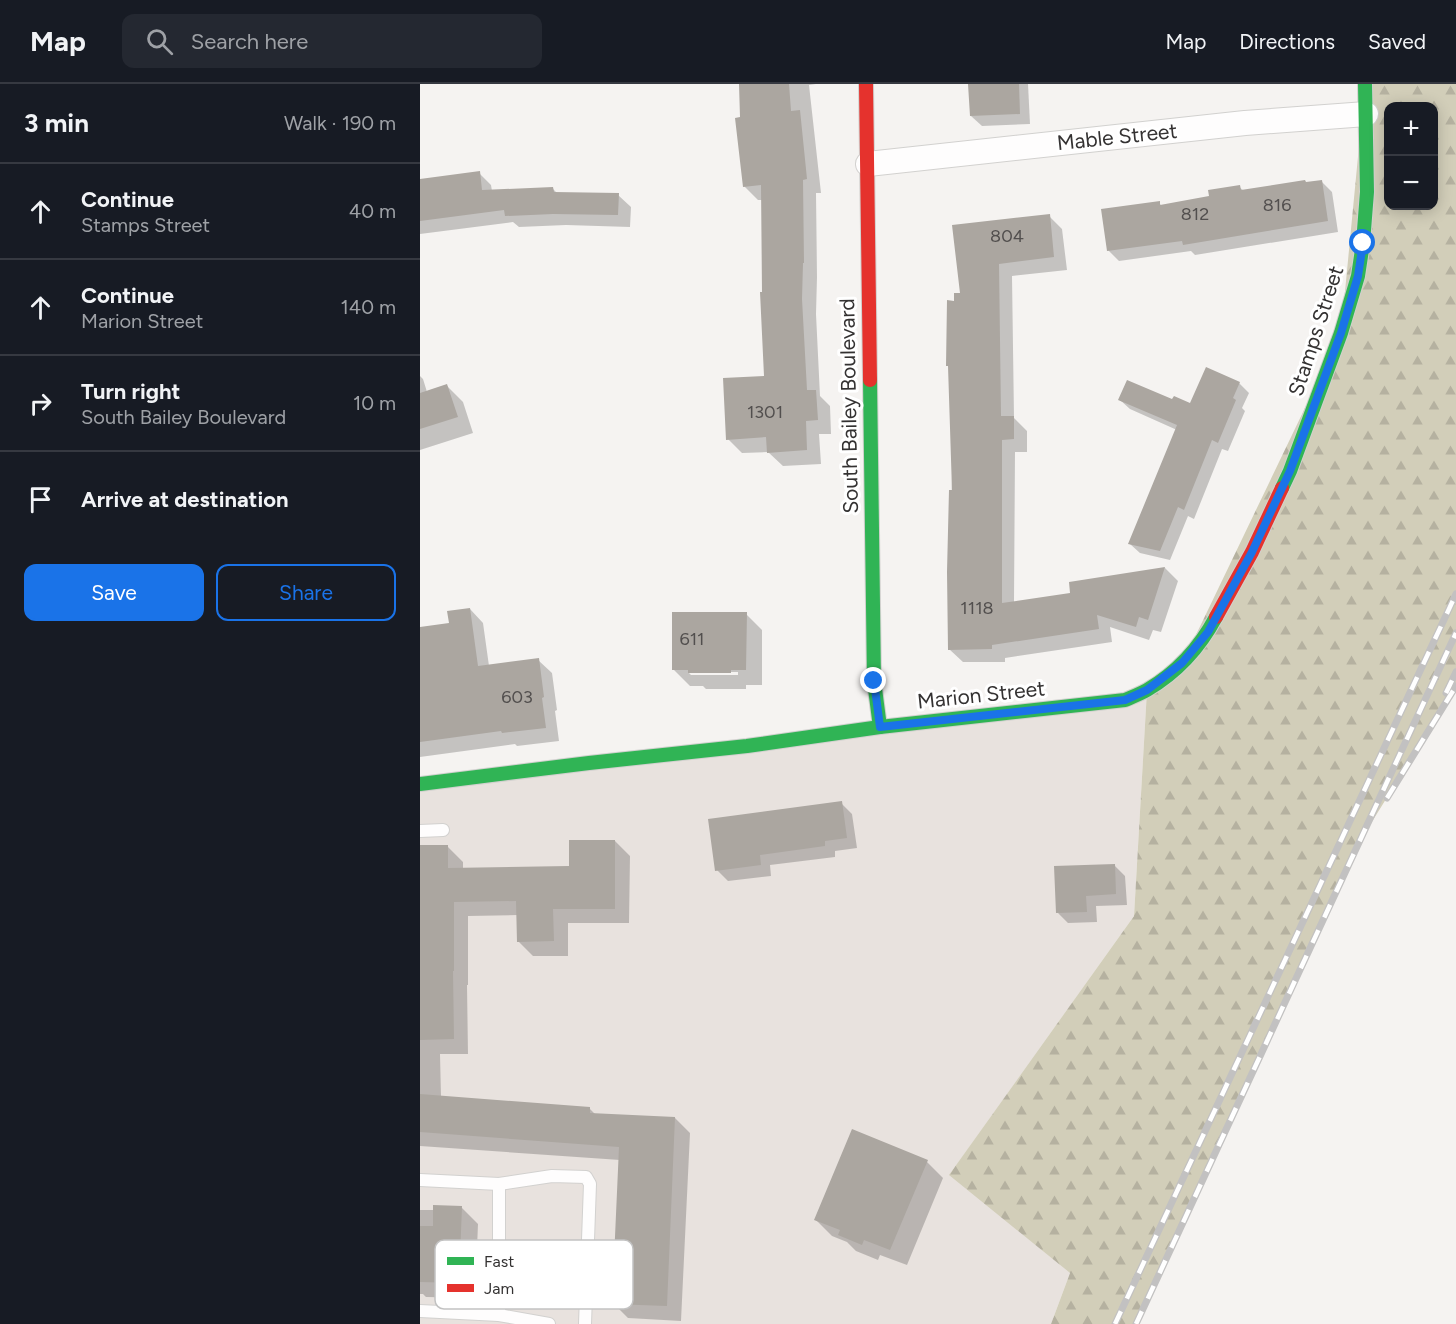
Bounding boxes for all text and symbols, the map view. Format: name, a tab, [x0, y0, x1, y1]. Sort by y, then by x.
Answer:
search box	[122, 14, 542, 68]
text: Map	[30, 24, 86, 58]
icon: search	[143, 25, 176, 58]
text: Search here	[191, 28, 308, 55]
text: Map	[1165, 29, 1206, 54]
text: Directions	[1239, 29, 1335, 54]
text: Saved	[1368, 29, 1426, 54]
map controls	[1384, 102, 1438, 210]
button: +	[1384, 102, 1438, 156]
text: 3 min	[24, 107, 89, 139]
text: Walk · 190 m	[284, 111, 396, 135]
street label: Mable Street	[1056, 118, 1178, 155]
button: −	[1384, 156, 1438, 210]
text: Continue	[81, 186, 174, 213]
house number: 816	[1263, 194, 1291, 216]
icon: ahead	[24, 195, 57, 228]
text: 40 m	[349, 199, 396, 223]
house number: 812	[1181, 203, 1209, 225]
text: Stamps Street	[81, 213, 210, 237]
house number: 804	[990, 225, 1024, 247]
route start	[1349, 229, 1375, 255]
street label: Stamps Street	[1283, 262, 1348, 399]
text: Continue	[81, 282, 174, 309]
icon: ahead	[24, 291, 57, 324]
text: 140 m	[341, 295, 396, 319]
street label: South Bailey Boulevard	[834, 298, 863, 514]
text: Marion Street	[81, 309, 203, 333]
text: Turn right	[81, 378, 180, 405]
icon: right	[24, 387, 57, 420]
text: 10 m	[353, 391, 396, 415]
house number: 1301	[747, 401, 783, 423]
text: South Bailey Boulevard	[81, 405, 286, 429]
icon: arrive	[24, 483, 57, 516]
text: Arrive at destination	[81, 486, 289, 513]
button: Save	[24, 564, 204, 621]
button: Share	[216, 564, 396, 621]
house number: 1118	[960, 597, 994, 619]
house number: 611	[679, 628, 705, 650]
route end	[860, 667, 886, 693]
street label: Marion Street	[916, 675, 1046, 714]
house number: 603	[501, 686, 533, 708]
legend	[435, 1240, 633, 1309]
text: Fast	[484, 1252, 514, 1271]
text: Jam	[484, 1279, 514, 1298]

